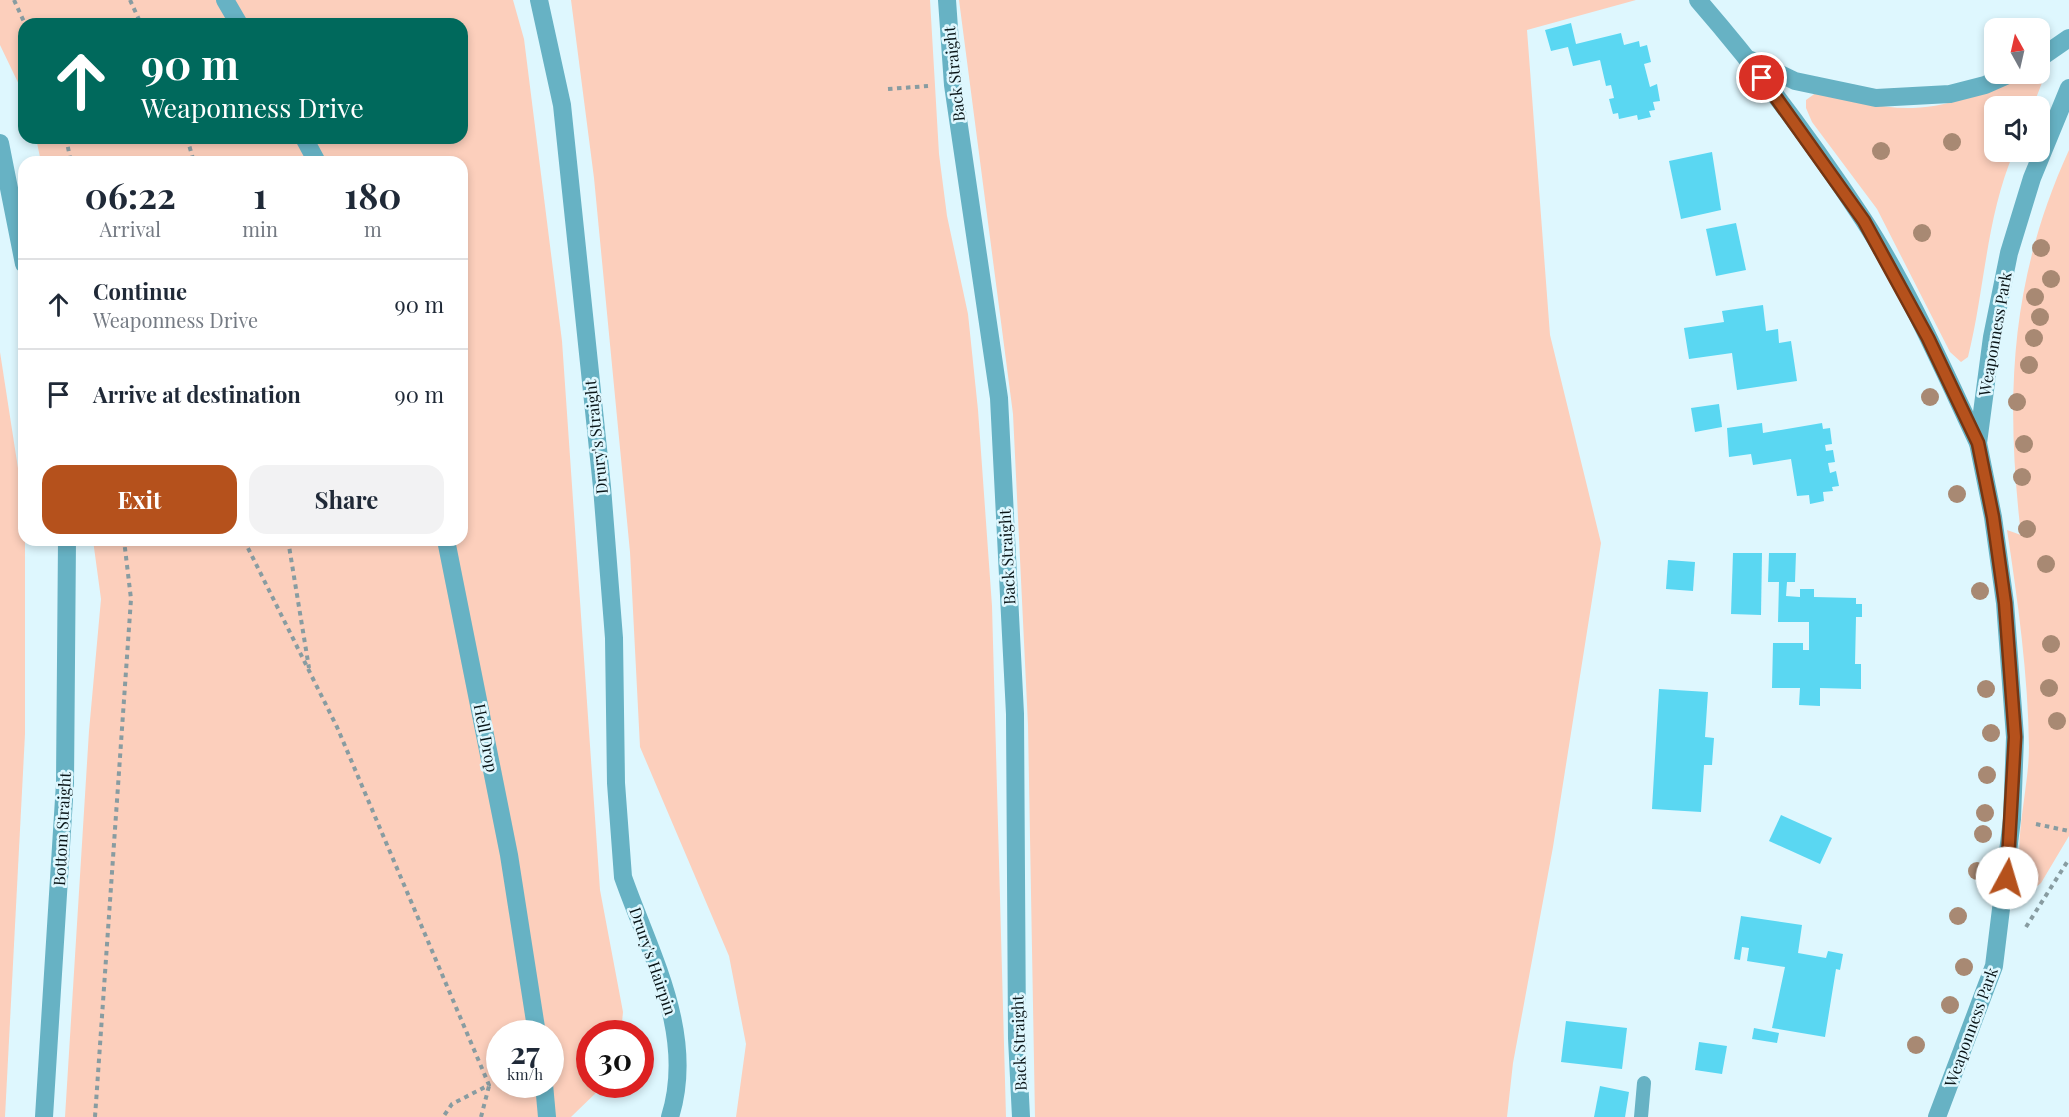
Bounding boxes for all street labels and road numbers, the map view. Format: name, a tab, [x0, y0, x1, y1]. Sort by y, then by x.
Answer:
street label: Back Straight	[938, 25, 969, 123]
street label: Weaponness Park	[1973, 270, 2016, 399]
street label: Drury's Straight	[579, 378, 612, 495]
street label: Back Straight	[993, 508, 1019, 605]
street label: Hell Drop	[470, 702, 503, 774]
street label: Bottom Straight	[48, 771, 75, 886]
street label: Drury's Hairpin	[625, 904, 682, 1018]
street label: Weaponness Park	[1939, 964, 2002, 1090]
street label: Back Straight	[1006, 994, 1031, 1091]

